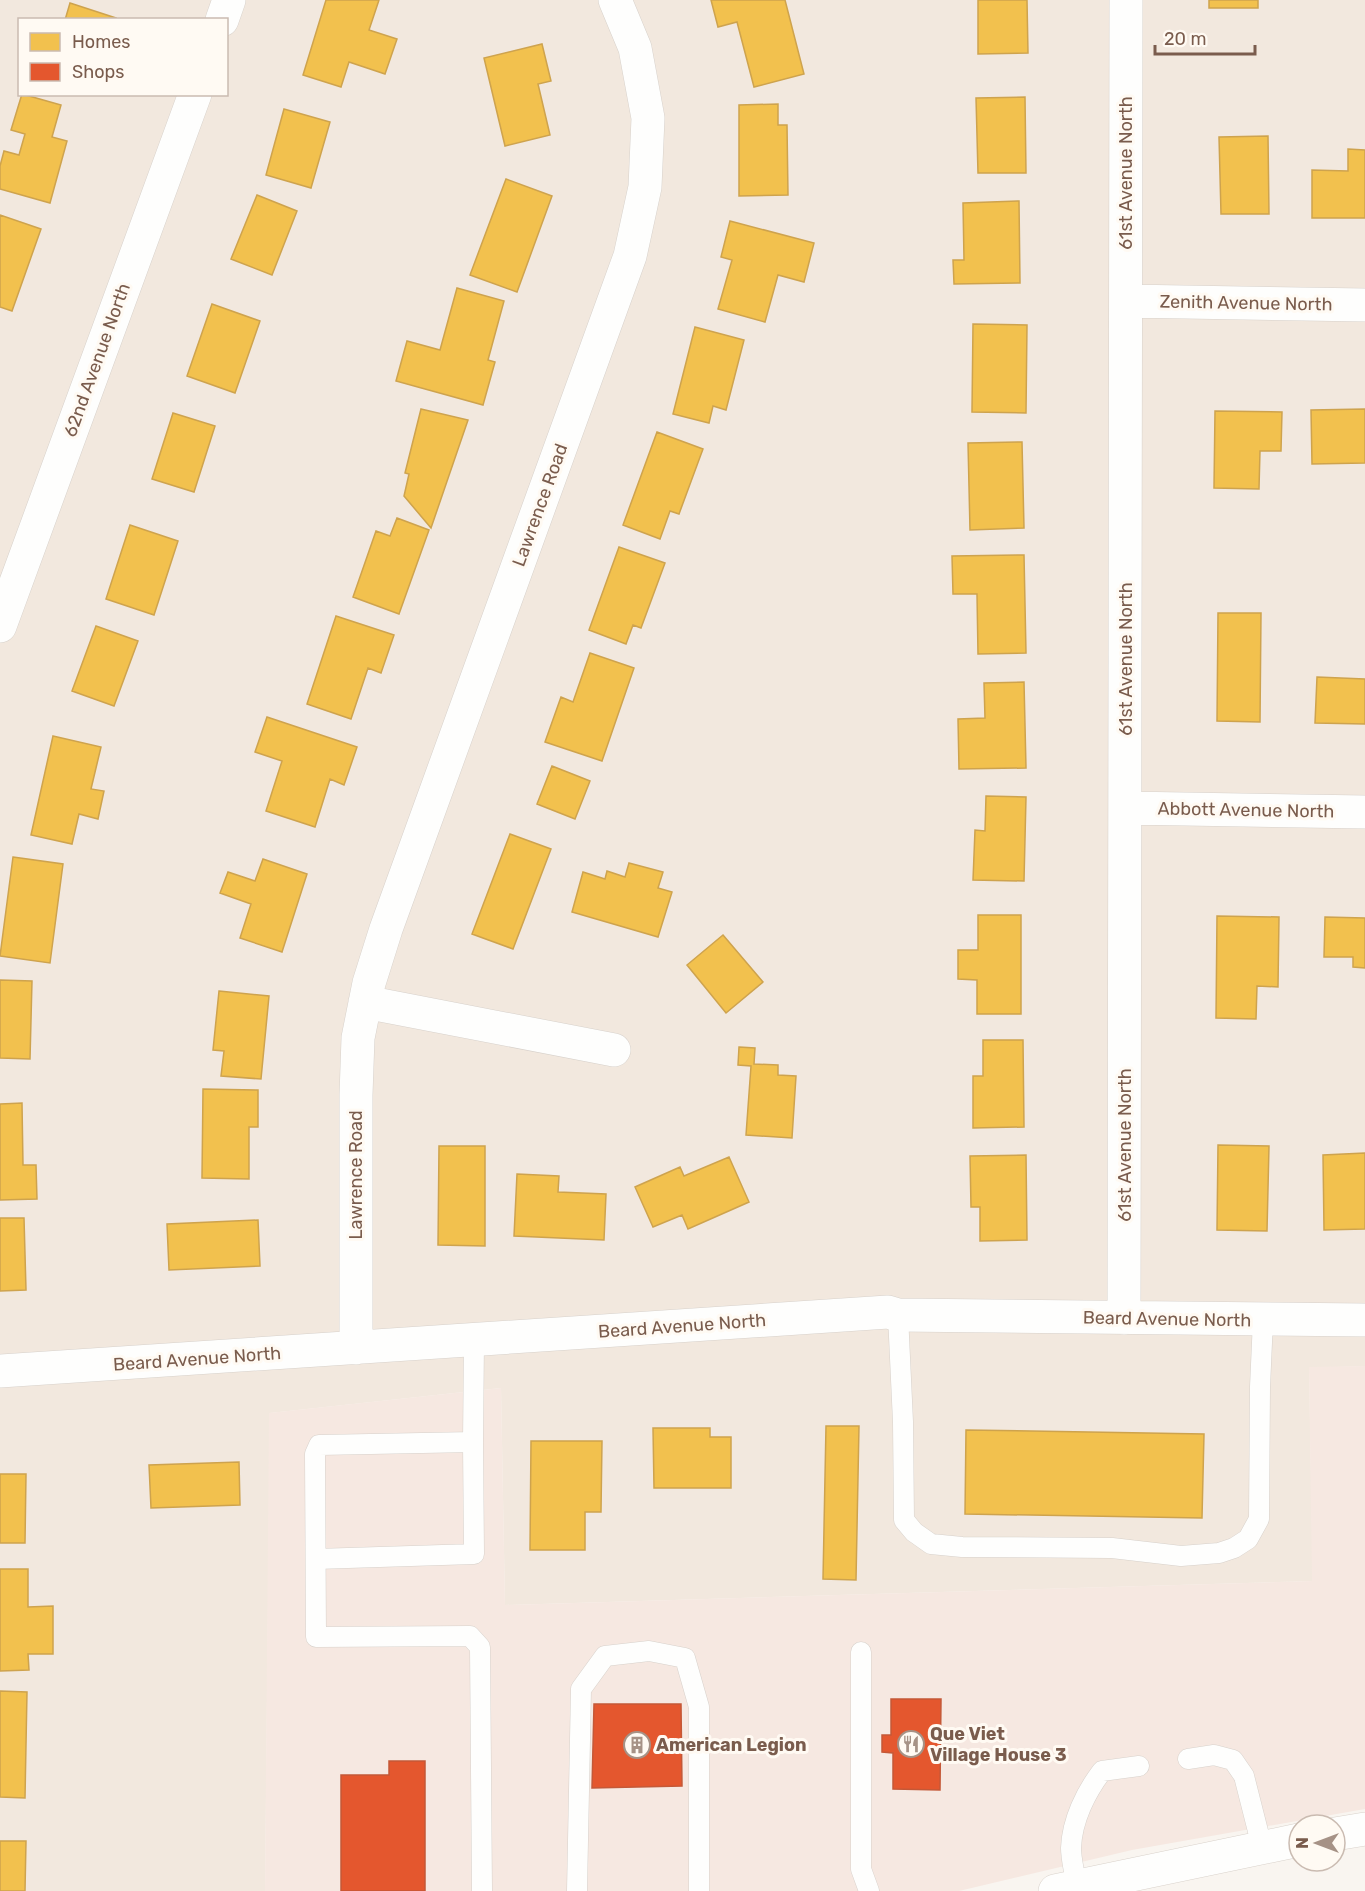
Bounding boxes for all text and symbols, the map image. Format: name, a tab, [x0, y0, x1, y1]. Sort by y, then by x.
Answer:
legend	[18, 18, 228, 96]
scale bar	[1155, 18, 1256, 56]
text: 20 m	[1164, 28, 1206, 50]
text: Homes	[72, 31, 130, 53]
text: Shops	[72, 61, 124, 83]
street label: 61st Avenue North	[1115, 96, 1137, 250]
street label: 62nd Avenue North	[59, 280, 135, 440]
street label: Zenith Avenue North	[1159, 290, 1333, 316]
street label: Lawrence Road	[508, 441, 572, 569]
street label: 61st Avenue North	[1115, 582, 1137, 736]
street label: Abbott Avenue North	[1157, 797, 1335, 823]
street label: 61st Avenue North	[1114, 1068, 1136, 1222]
street label: Lawrence Road	[345, 1110, 367, 1240]
street label: Beard Avenue North	[1083, 1307, 1251, 1331]
street label: Beard Avenue North	[597, 1309, 767, 1343]
street label: Beard Avenue North	[112, 1342, 282, 1376]
place label: Que Viet Village House 3	[930, 1723, 1067, 1766]
restaurant icon: Que Viet Village House 3	[896, 1729, 926, 1759]
building icon: American Legion	[622, 1730, 652, 1760]
place label: American Legion	[656, 1734, 807, 1756]
north arrow	[1287, 1813, 1347, 1873]
text: N	[1293, 1837, 1312, 1849]

